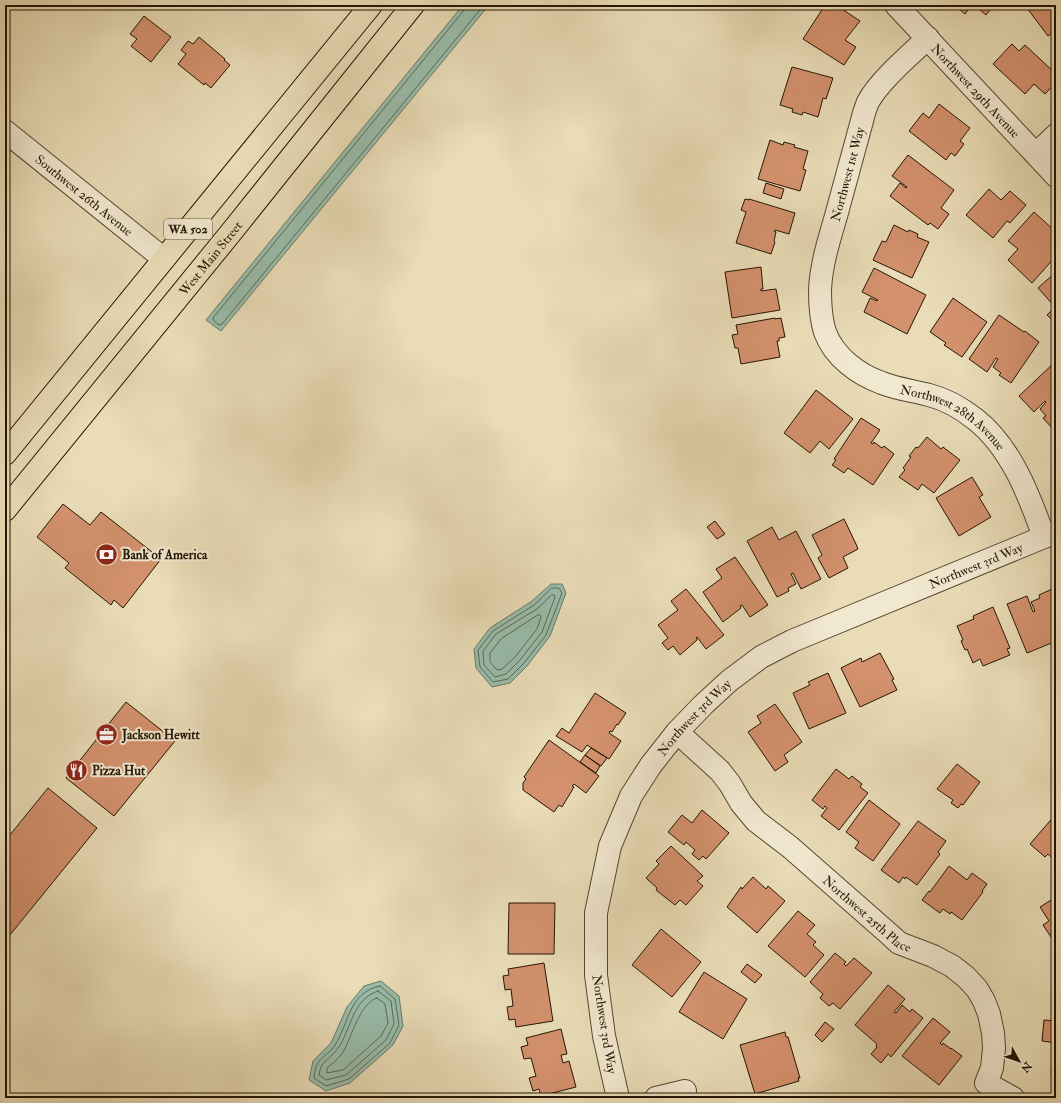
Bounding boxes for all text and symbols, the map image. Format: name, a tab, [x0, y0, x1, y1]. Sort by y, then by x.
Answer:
street label: Northwest 29th Avenue	[927, 41, 1023, 142]
street label: Northwest 1st Way	[828, 125, 869, 224]
street label: Southwest 26th Avenue	[32, 152, 136, 240]
street label: West Main Street	[175, 218, 246, 300]
road number: WA 502	[164, 219, 212, 239]
street label: Northwest 28th Avenue	[898, 382, 1009, 454]
street label: Northwest 3rd Way	[927, 540, 1026, 593]
bank icon: Bank of America	[94, 541, 120, 567]
place label: Bank of America	[122, 547, 208, 563]
street label: Northwest 3rd Way	[654, 676, 736, 759]
office icon: Jackson Hewitt	[93, 721, 119, 747]
place label: Jackson Hewitt	[121, 727, 200, 744]
restaurant icon: Pizza Hut	[64, 757, 90, 783]
place label: Pizza Hut	[92, 763, 146, 779]
street label: Northwest 25th Place	[819, 873, 914, 956]
street label: Northwest 3rd Way	[587, 974, 620, 1075]
north arrow	[999, 1041, 1039, 1081]
text: N	[1017, 1058, 1035, 1076]

